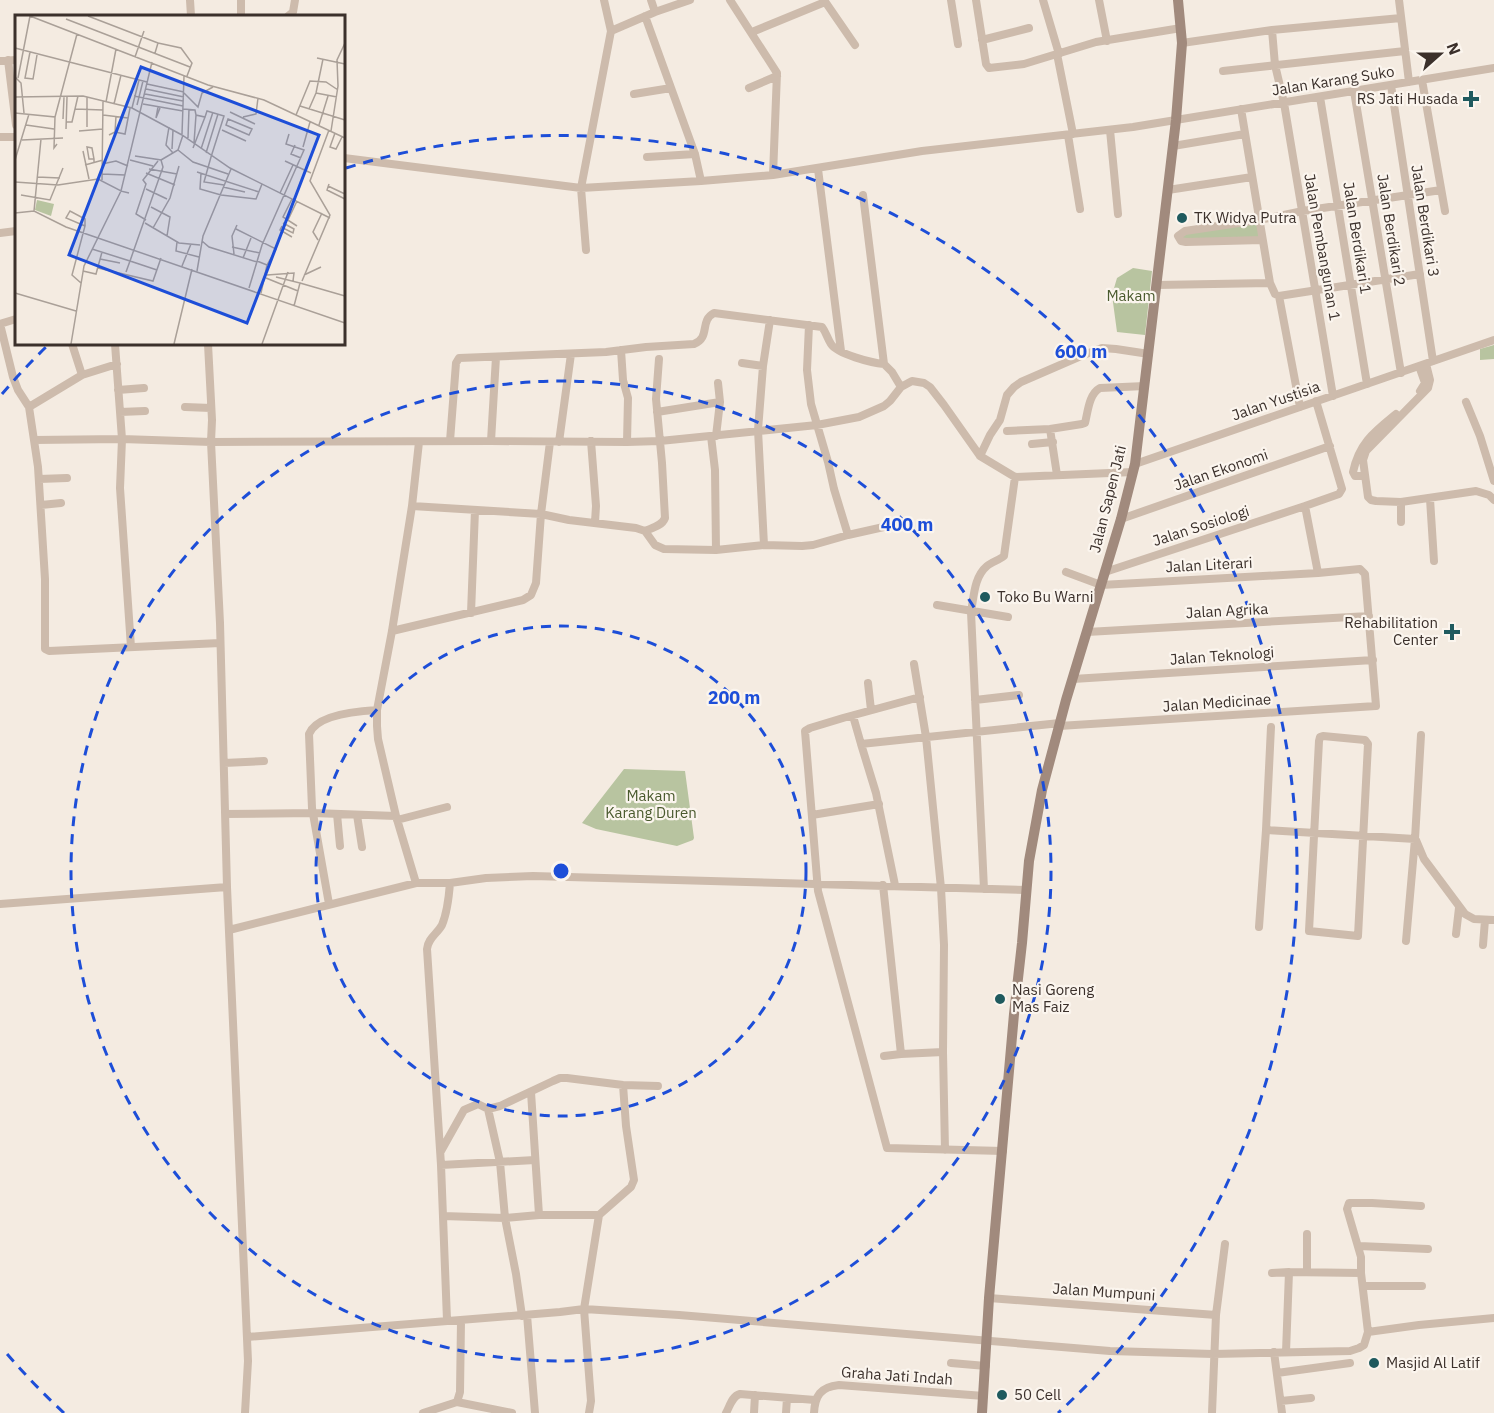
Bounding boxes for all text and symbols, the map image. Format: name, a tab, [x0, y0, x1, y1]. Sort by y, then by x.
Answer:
inset map	[15, 15, 345, 345]
north arrow	[1410, 24, 1470, 84]
text: N	[1443, 40, 1465, 58]
street label: Jalan Karang Suko	[1270, 61, 1396, 100]
place label: RS Jati Husada	[1357, 89, 1458, 108]
marker: RS Jati Husada	[1462, 90, 1480, 108]
street label: Jalan Berdikari 3	[1407, 163, 1444, 278]
street label: Jalan Pembangunan 1	[1300, 172, 1345, 322]
street label: Jalan Berdikari 2	[1373, 172, 1410, 287]
street label: Jalan Berdikari 1	[1339, 180, 1376, 295]
place label: TK Widya Putra	[1194, 208, 1297, 227]
marker: TK Widya Putra	[1175, 211, 1189, 225]
park label: Makam	[1106, 286, 1156, 305]
text: 600 m	[1055, 340, 1107, 363]
street label: Jalan Yustisia	[1229, 377, 1322, 424]
street label: Jalan Sapen Jati	[1085, 443, 1130, 555]
street label: Jalan Ekonomi	[1171, 445, 1270, 495]
street label: Jalan Sosiologi	[1150, 501, 1252, 550]
text: 400 m	[881, 513, 933, 536]
street label: Jalan Literari	[1165, 553, 1253, 576]
place label: Toko Bu Warni	[997, 587, 1093, 606]
marker: Toko Bu Warni	[978, 590, 992, 604]
street label: Jalan Agrika	[1185, 599, 1269, 622]
place label: Rehabilitation Center	[1344, 613, 1438, 649]
marker: Rehabilitation Center	[1443, 623, 1461, 641]
street label: Jalan Teknologi	[1169, 642, 1275, 669]
text: 200 m	[708, 686, 760, 709]
street label: Jalan Medicinae	[1162, 689, 1272, 716]
park label: Makam Karang Duren	[605, 786, 697, 822]
centre of rings	[551, 861, 571, 881]
place label: Nasi Goreng Mas Faiz	[1012, 980, 1094, 1016]
marker: Nasi Goreng Mas Faiz	[993, 992, 1007, 1006]
street label: Jalan Mumpuni	[1052, 1278, 1156, 1305]
place label: Masjid Al Latif	[1386, 1353, 1480, 1372]
marker: Masjid Al Latif	[1367, 1356, 1381, 1370]
street label: Graha Jati Indah	[841, 1362, 954, 1389]
place label: 50 Cell	[1014, 1385, 1061, 1404]
marker: 50 Cell	[995, 1388, 1009, 1402]

